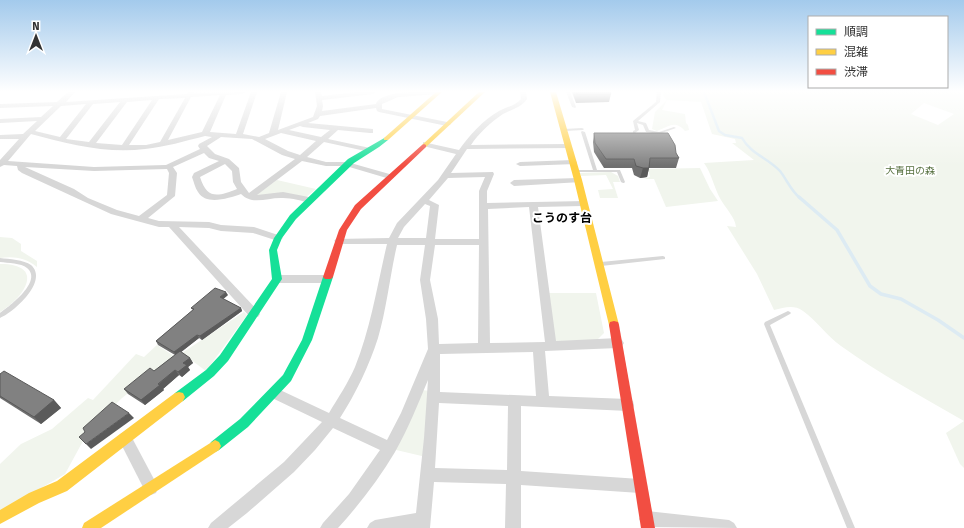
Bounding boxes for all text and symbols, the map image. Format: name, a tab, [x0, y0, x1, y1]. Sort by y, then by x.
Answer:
north arrow	[16, 16, 56, 56]
legend	[808, 16, 948, 88]
text: N	[32, 20, 40, 33]
text: 順調	[844, 25, 868, 39]
text: 混雑	[844, 45, 868, 59]
text: 渋滞	[844, 65, 868, 79]
park label: 大青田の森	[885, 165, 935, 177]
district label: こうのす台	[532, 211, 592, 225]

